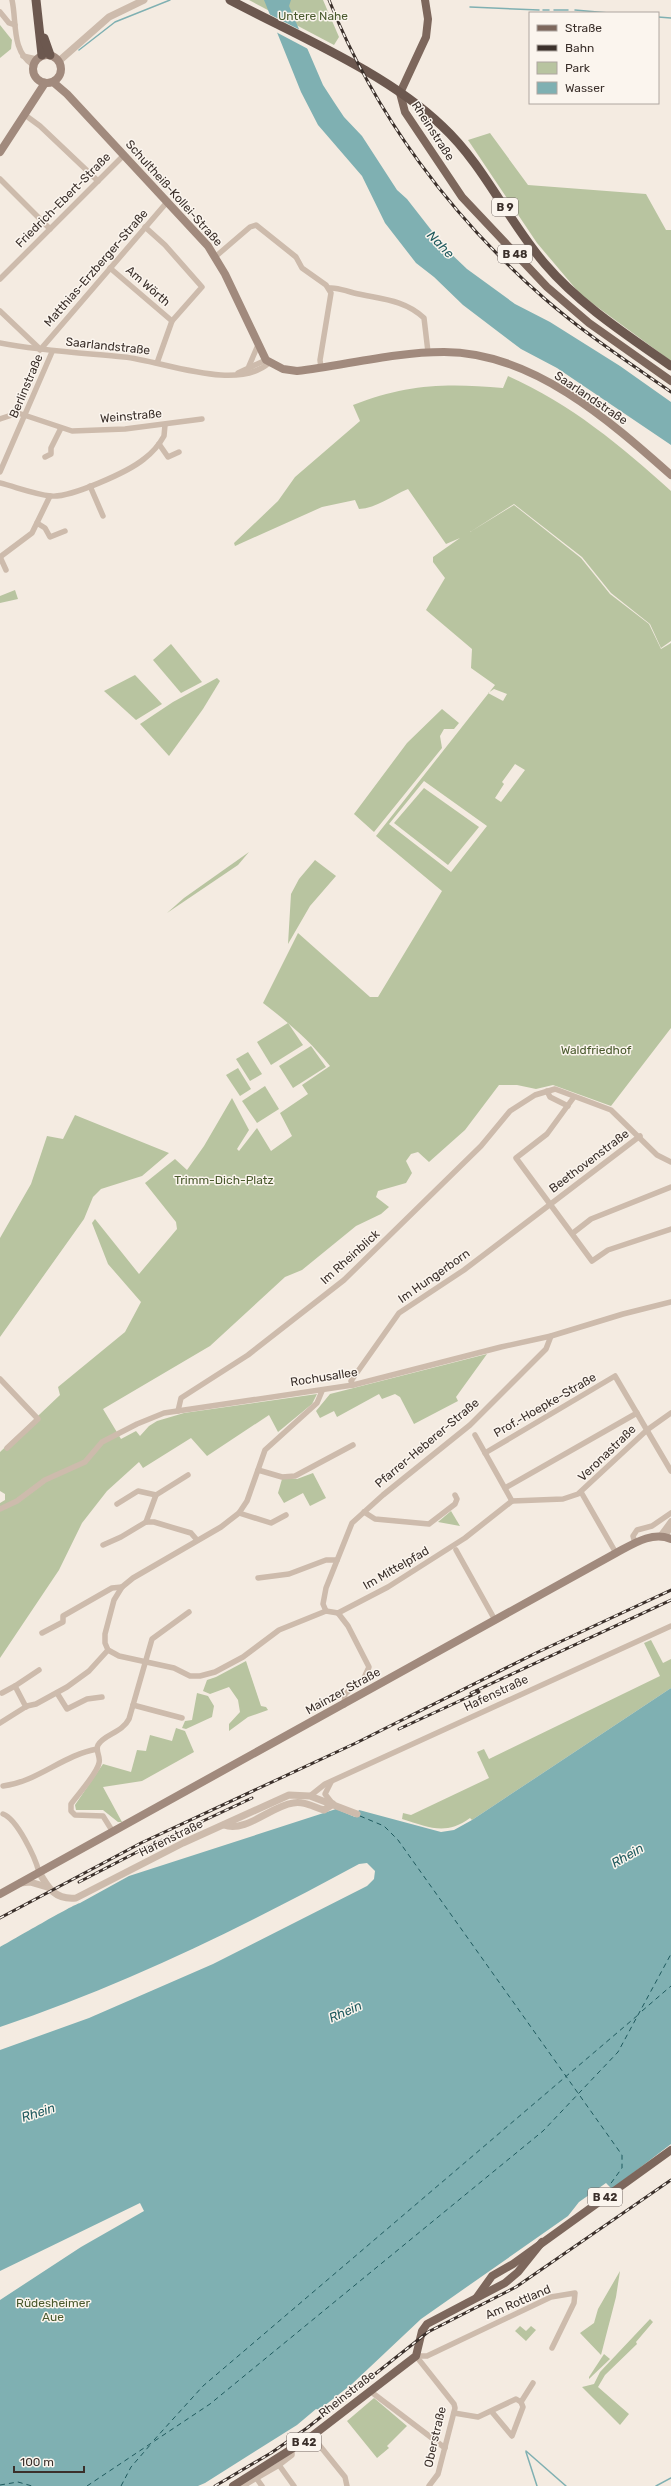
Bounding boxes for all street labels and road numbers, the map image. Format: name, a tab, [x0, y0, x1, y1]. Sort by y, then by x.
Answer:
street label: Rheinstraße	[409, 99, 457, 163]
street label: Schultheiß-Kollei-Straße	[123, 137, 225, 249]
street label: Friedrich-Ebert-Straße	[13, 150, 113, 250]
road number: B 9	[492, 198, 518, 216]
street label: Matthias-Erzberger-Straße	[41, 206, 151, 330]
road number: B 48	[498, 245, 532, 263]
street label: Am Wörth	[123, 263, 173, 309]
street label: Saarlandstraße	[65, 335, 151, 357]
street label: Berlinstraße	[6, 352, 46, 420]
street label: Saarlandstraße	[552, 368, 630, 428]
street label: Weinstraße	[100, 406, 163, 426]
street label: Beethovenstraße	[546, 1126, 632, 1196]
street label: Im Rheinblick	[318, 1226, 383, 1287]
street label: Im Hungerborn	[395, 1246, 473, 1306]
street label: Rochusallee	[289, 1365, 359, 1389]
street label: Prof.-Hoepke-Straße	[491, 1370, 599, 1440]
street label: Pfarrer-Heberer-Straße	[372, 1395, 482, 1491]
street label: Veronastraße	[575, 1422, 639, 1484]
street label: Im Mittelpfad	[361, 1544, 431, 1592]
street label: Mainzer Straße	[303, 1665, 383, 1717]
street label: Hafenstraße	[462, 1672, 531, 1714]
street label: Hafenstraße	[137, 1816, 205, 1859]
road number: B 42	[588, 2188, 622, 2206]
street label: Am Rottland	[483, 2282, 553, 2322]
street label: Rheinstraße	[316, 2367, 378, 2420]
street label: Oberstraße	[421, 2405, 449, 2469]
road number: B 42	[287, 2433, 321, 2451]

